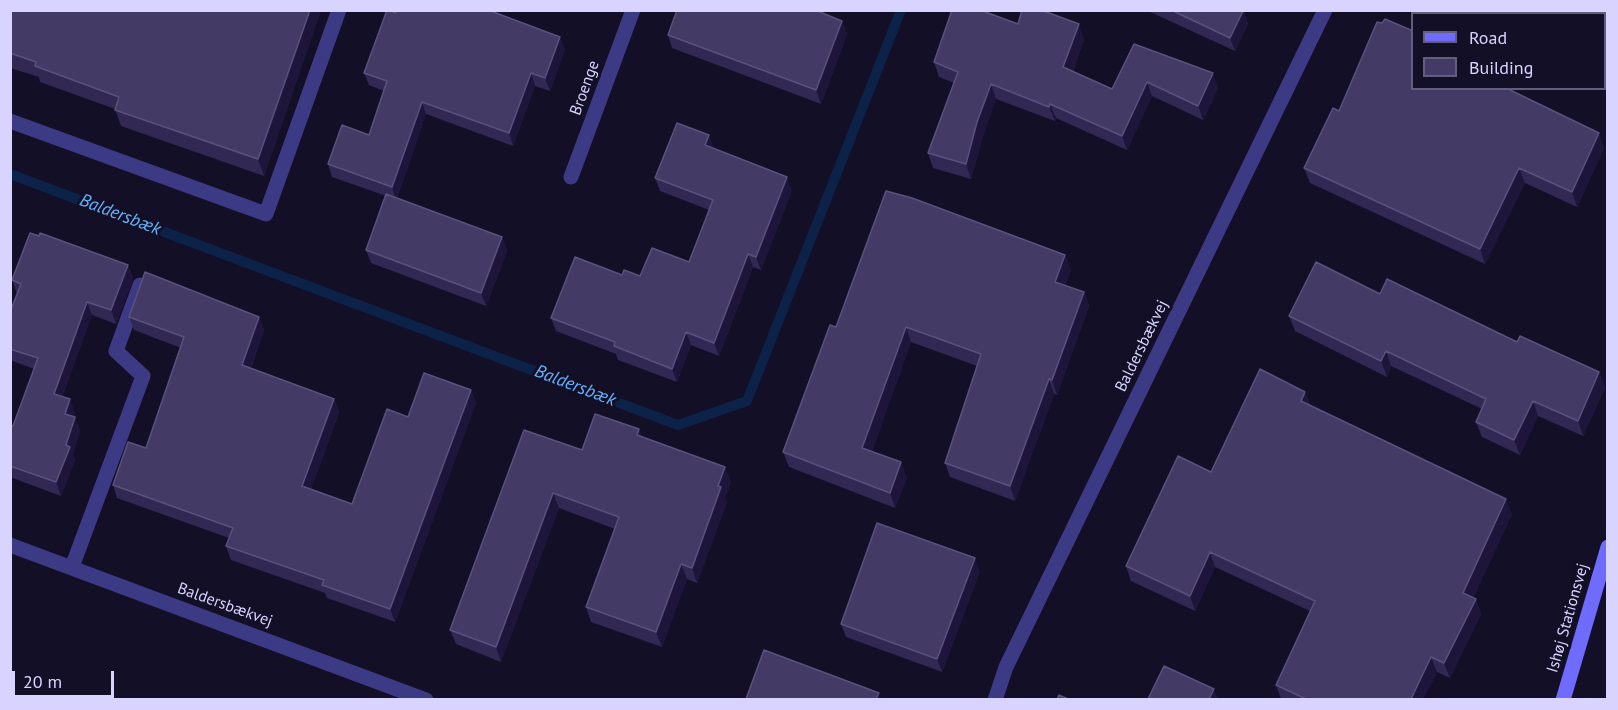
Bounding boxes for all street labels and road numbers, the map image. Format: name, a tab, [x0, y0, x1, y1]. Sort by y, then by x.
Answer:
street label: Broenge	[566, 58, 604, 118]
street label: Baldersbækvej	[1112, 297, 1172, 395]
street label: Ishøj Stationsvej	[1543, 561, 1593, 675]
street label: Baldersbækvej	[175, 579, 275, 631]

